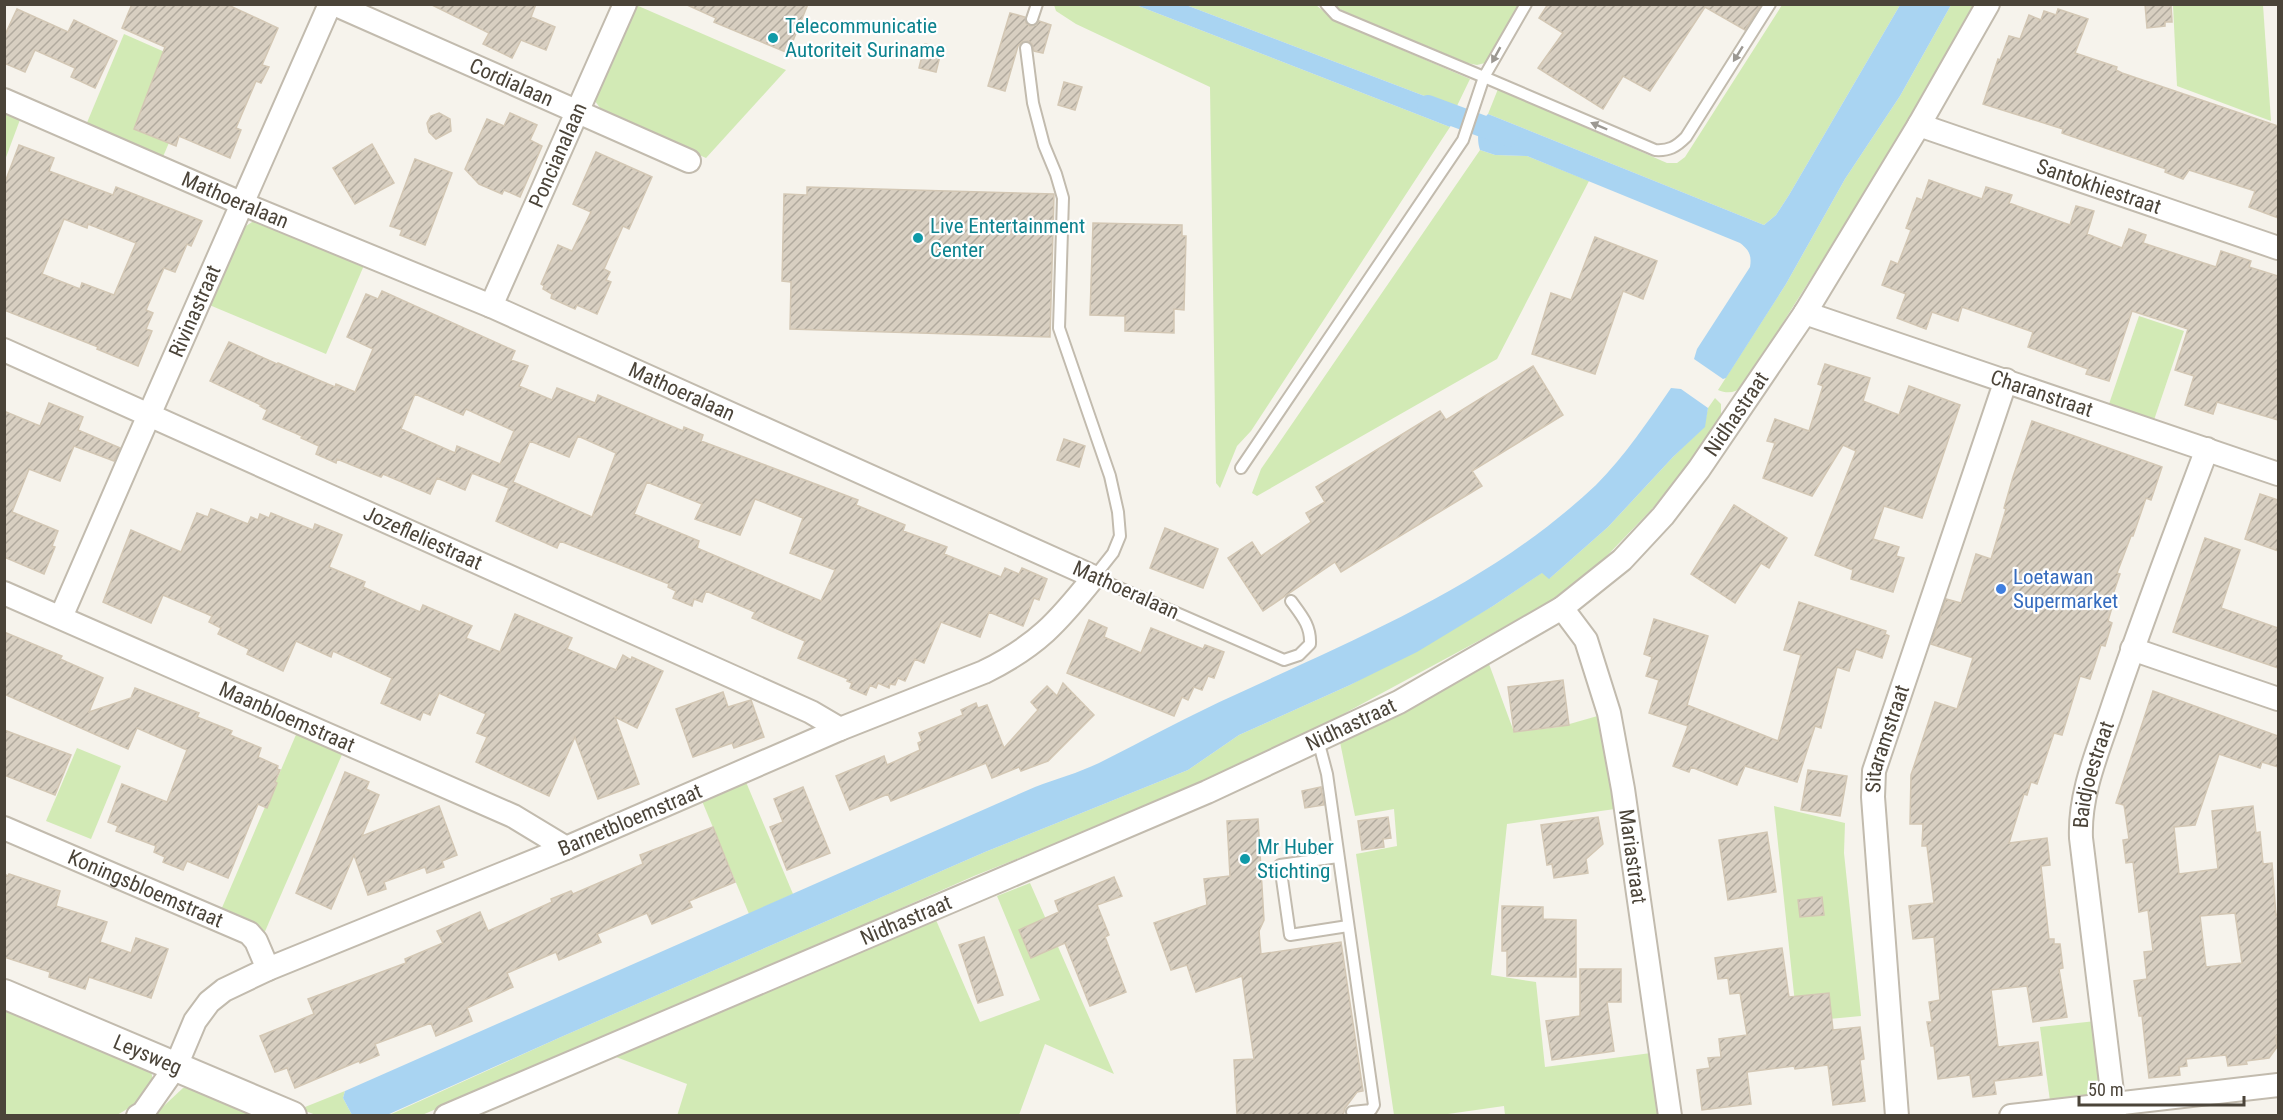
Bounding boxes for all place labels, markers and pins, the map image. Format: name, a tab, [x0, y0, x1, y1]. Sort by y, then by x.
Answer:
place label: Telecommunicatie Autoriteit Suriname	[785, 14, 945, 62]
marker: Telecommunicatie Autoriteit Suriname	[766, 31, 780, 45]
place label: Live Entertainment Center	[930, 214, 1085, 262]
marker: Live Entertainment Center	[911, 231, 925, 245]
place label: Loetawan Supermarket	[2013, 565, 2118, 613]
marker: Loetawan Supermarket	[1994, 582, 2008, 596]
place label: Mr Huber Stichting	[1257, 835, 1334, 883]
marker: Mr Huber Stichting	[1238, 852, 1252, 866]

